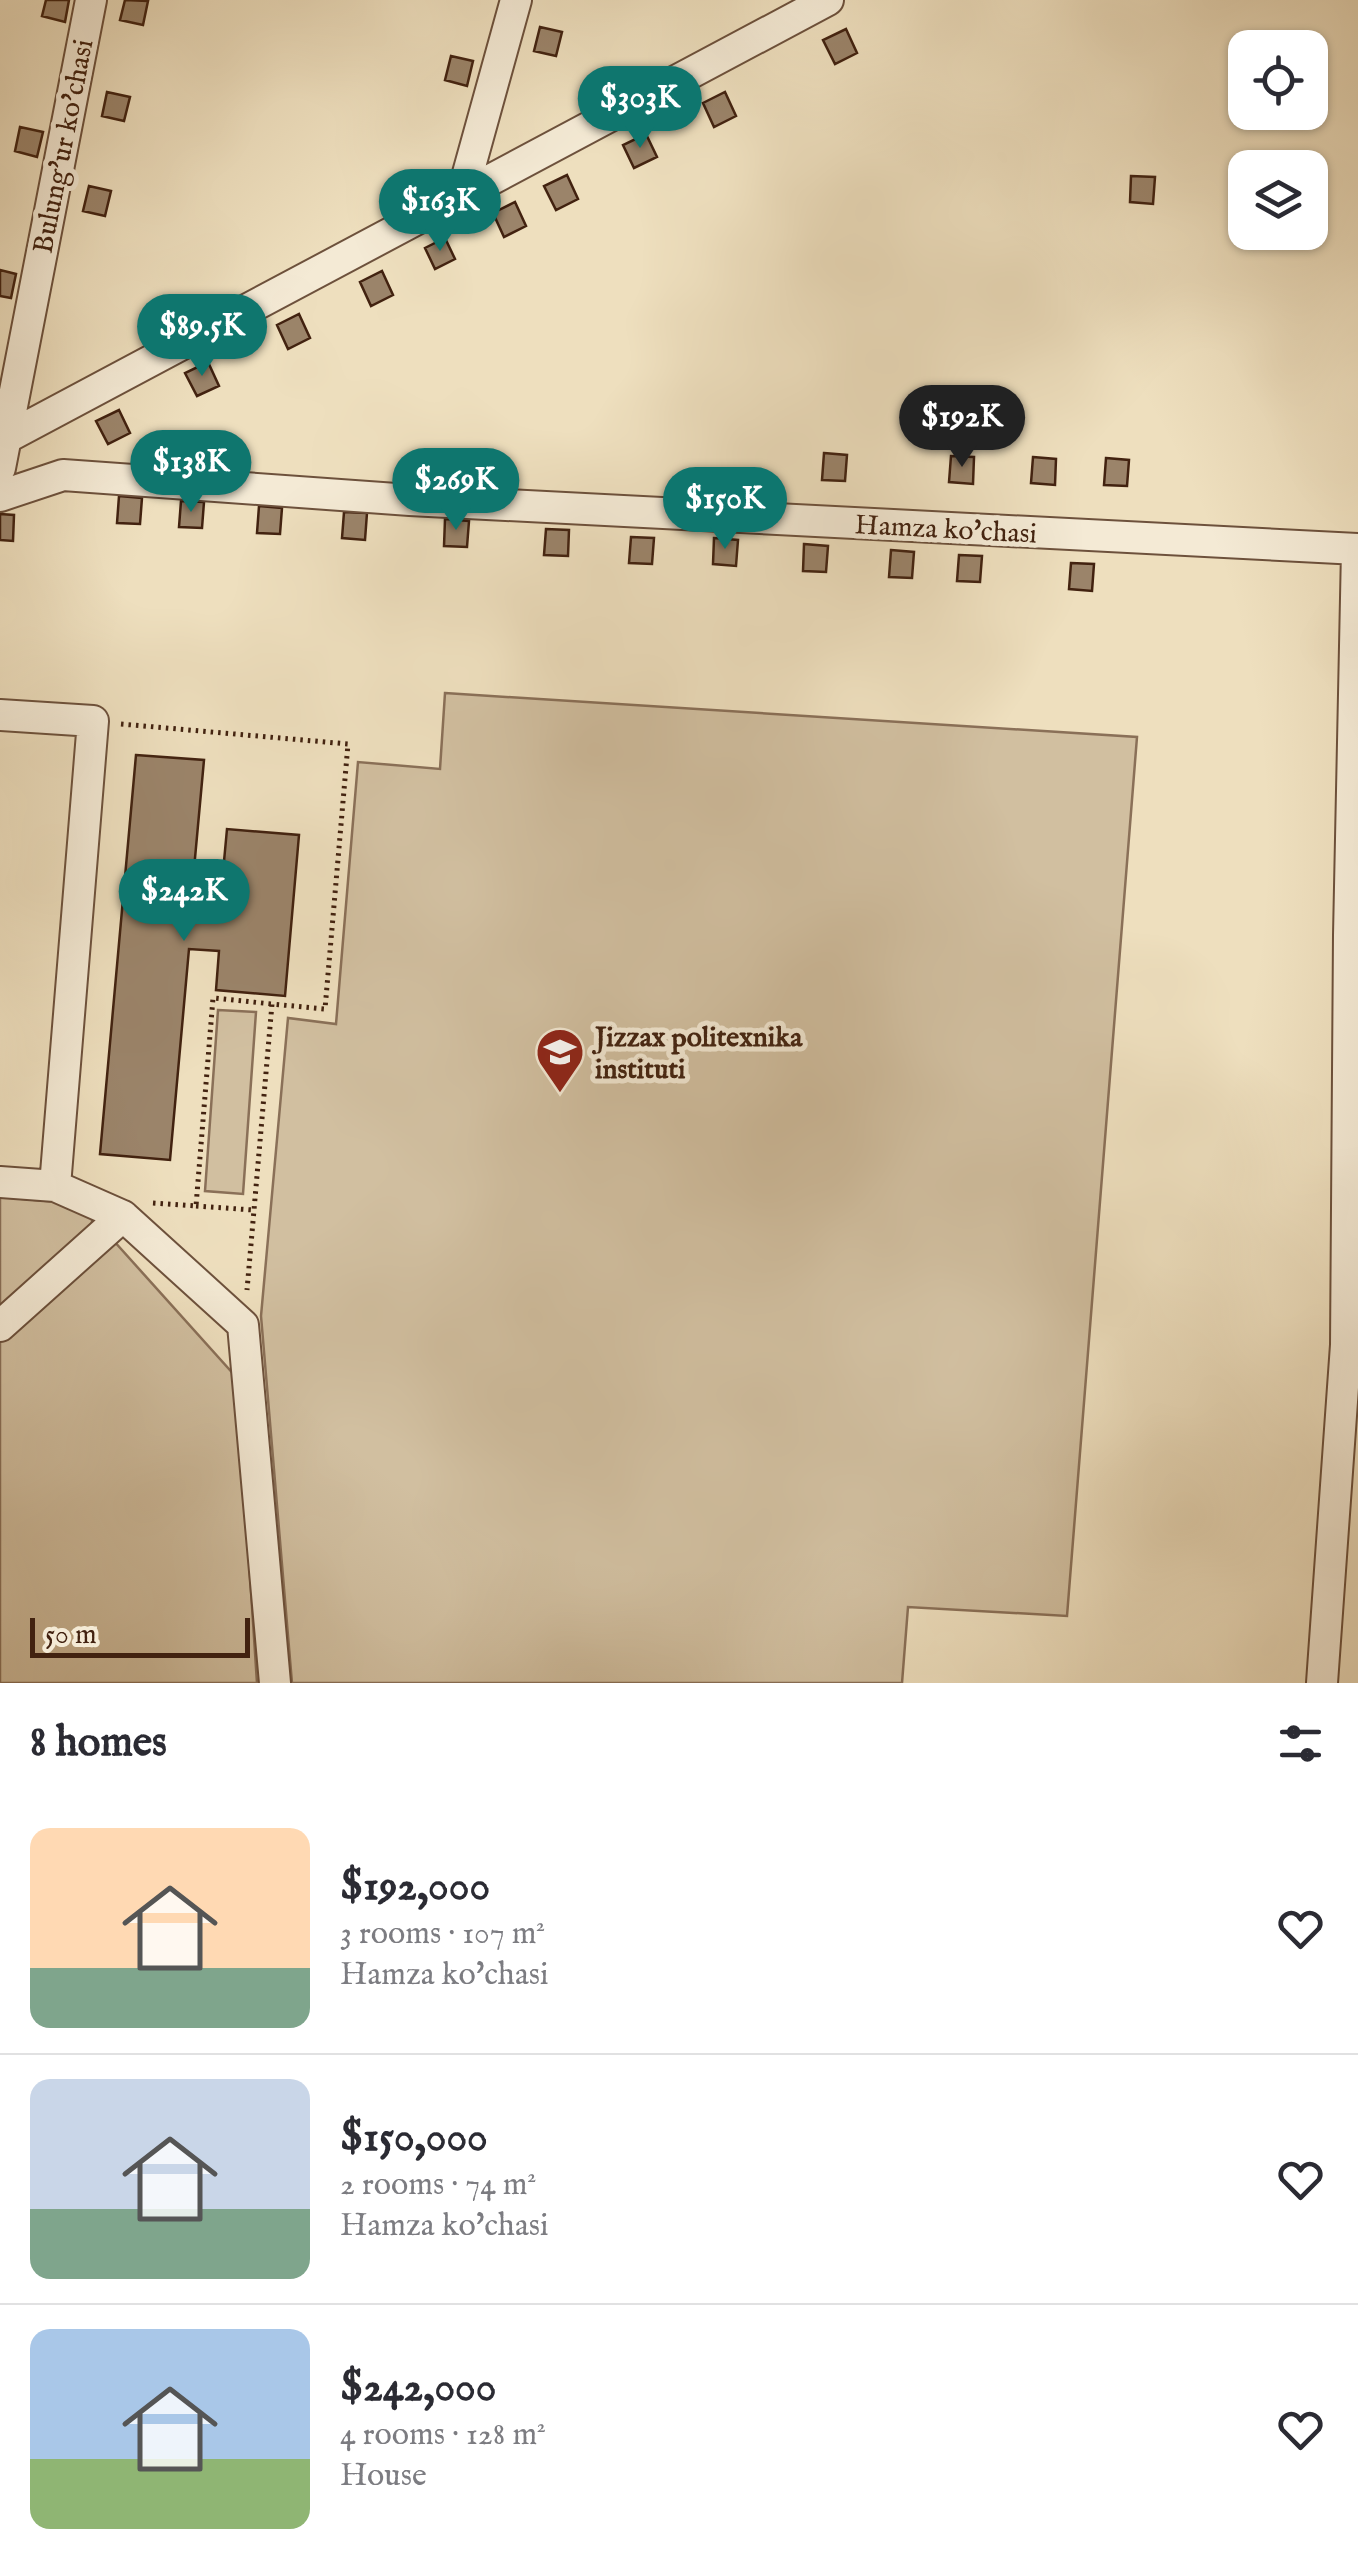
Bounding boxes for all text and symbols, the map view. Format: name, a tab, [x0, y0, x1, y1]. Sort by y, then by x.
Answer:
map controls	[1228, 30, 1328, 250]
button: locate	[1228, 30, 1328, 130]
street label: Bulung'ur ko'chasi	[26, 36, 102, 257]
pin: $303K	[570, 66, 710, 151]
text: $303K	[600, 78, 680, 119]
button: layers	[1228, 150, 1328, 250]
pin: $163K	[370, 169, 510, 254]
text: $163K	[401, 181, 479, 222]
pin: $89.5K	[121, 294, 283, 379]
text: $89.5K	[159, 306, 245, 347]
pin: $192K	[892, 385, 1032, 470]
text: $192K	[921, 397, 1003, 438]
pin: $138K	[121, 430, 261, 515]
text: $138K	[152, 442, 230, 483]
pin: $269K	[386, 448, 526, 533]
text: $269K	[414, 460, 498, 501]
pin: $150K	[655, 467, 795, 552]
text: $150K	[685, 479, 765, 520]
street label: Hamza ko'chasi	[854, 508, 1038, 553]
pin: $242K	[114, 859, 254, 944]
text: $242K	[141, 871, 227, 912]
place label: Jizzax politexnika instituti	[591, 1021, 803, 1088]
school or university icon: Jizzax politexnika instituti	[534, 1026, 586, 1094]
scale bar	[30, 1613, 250, 1658]
text: 50 m	[45, 1618, 97, 1653]
icon: filters	[1273, 1716, 1328, 1771]
text: 8 homes	[30, 1717, 167, 1770]
text: $192,000	[340, 1861, 490, 1914]
icon: home	[110, 1868, 230, 1988]
icon: heart	[1273, 1901, 1328, 1956]
text: 3 rooms · 107 m²	[340, 1914, 545, 1955]
text: Hamza ko'chasi	[340, 1955, 549, 1996]
text: $150,000	[340, 2112, 488, 2165]
icon: home	[110, 2119, 230, 2239]
icon: heart	[1273, 2152, 1328, 2207]
text: 2 rooms · 74 m²	[340, 2165, 536, 2206]
text: Hamza ko'chasi	[340, 2206, 549, 2247]
text: $242,000	[340, 2362, 496, 2415]
icon: home	[110, 2369, 230, 2489]
icon: heart	[1273, 2402, 1328, 2457]
text: 4 rooms · 128 m²	[340, 2415, 546, 2456]
text: House	[340, 2456, 427, 2497]

